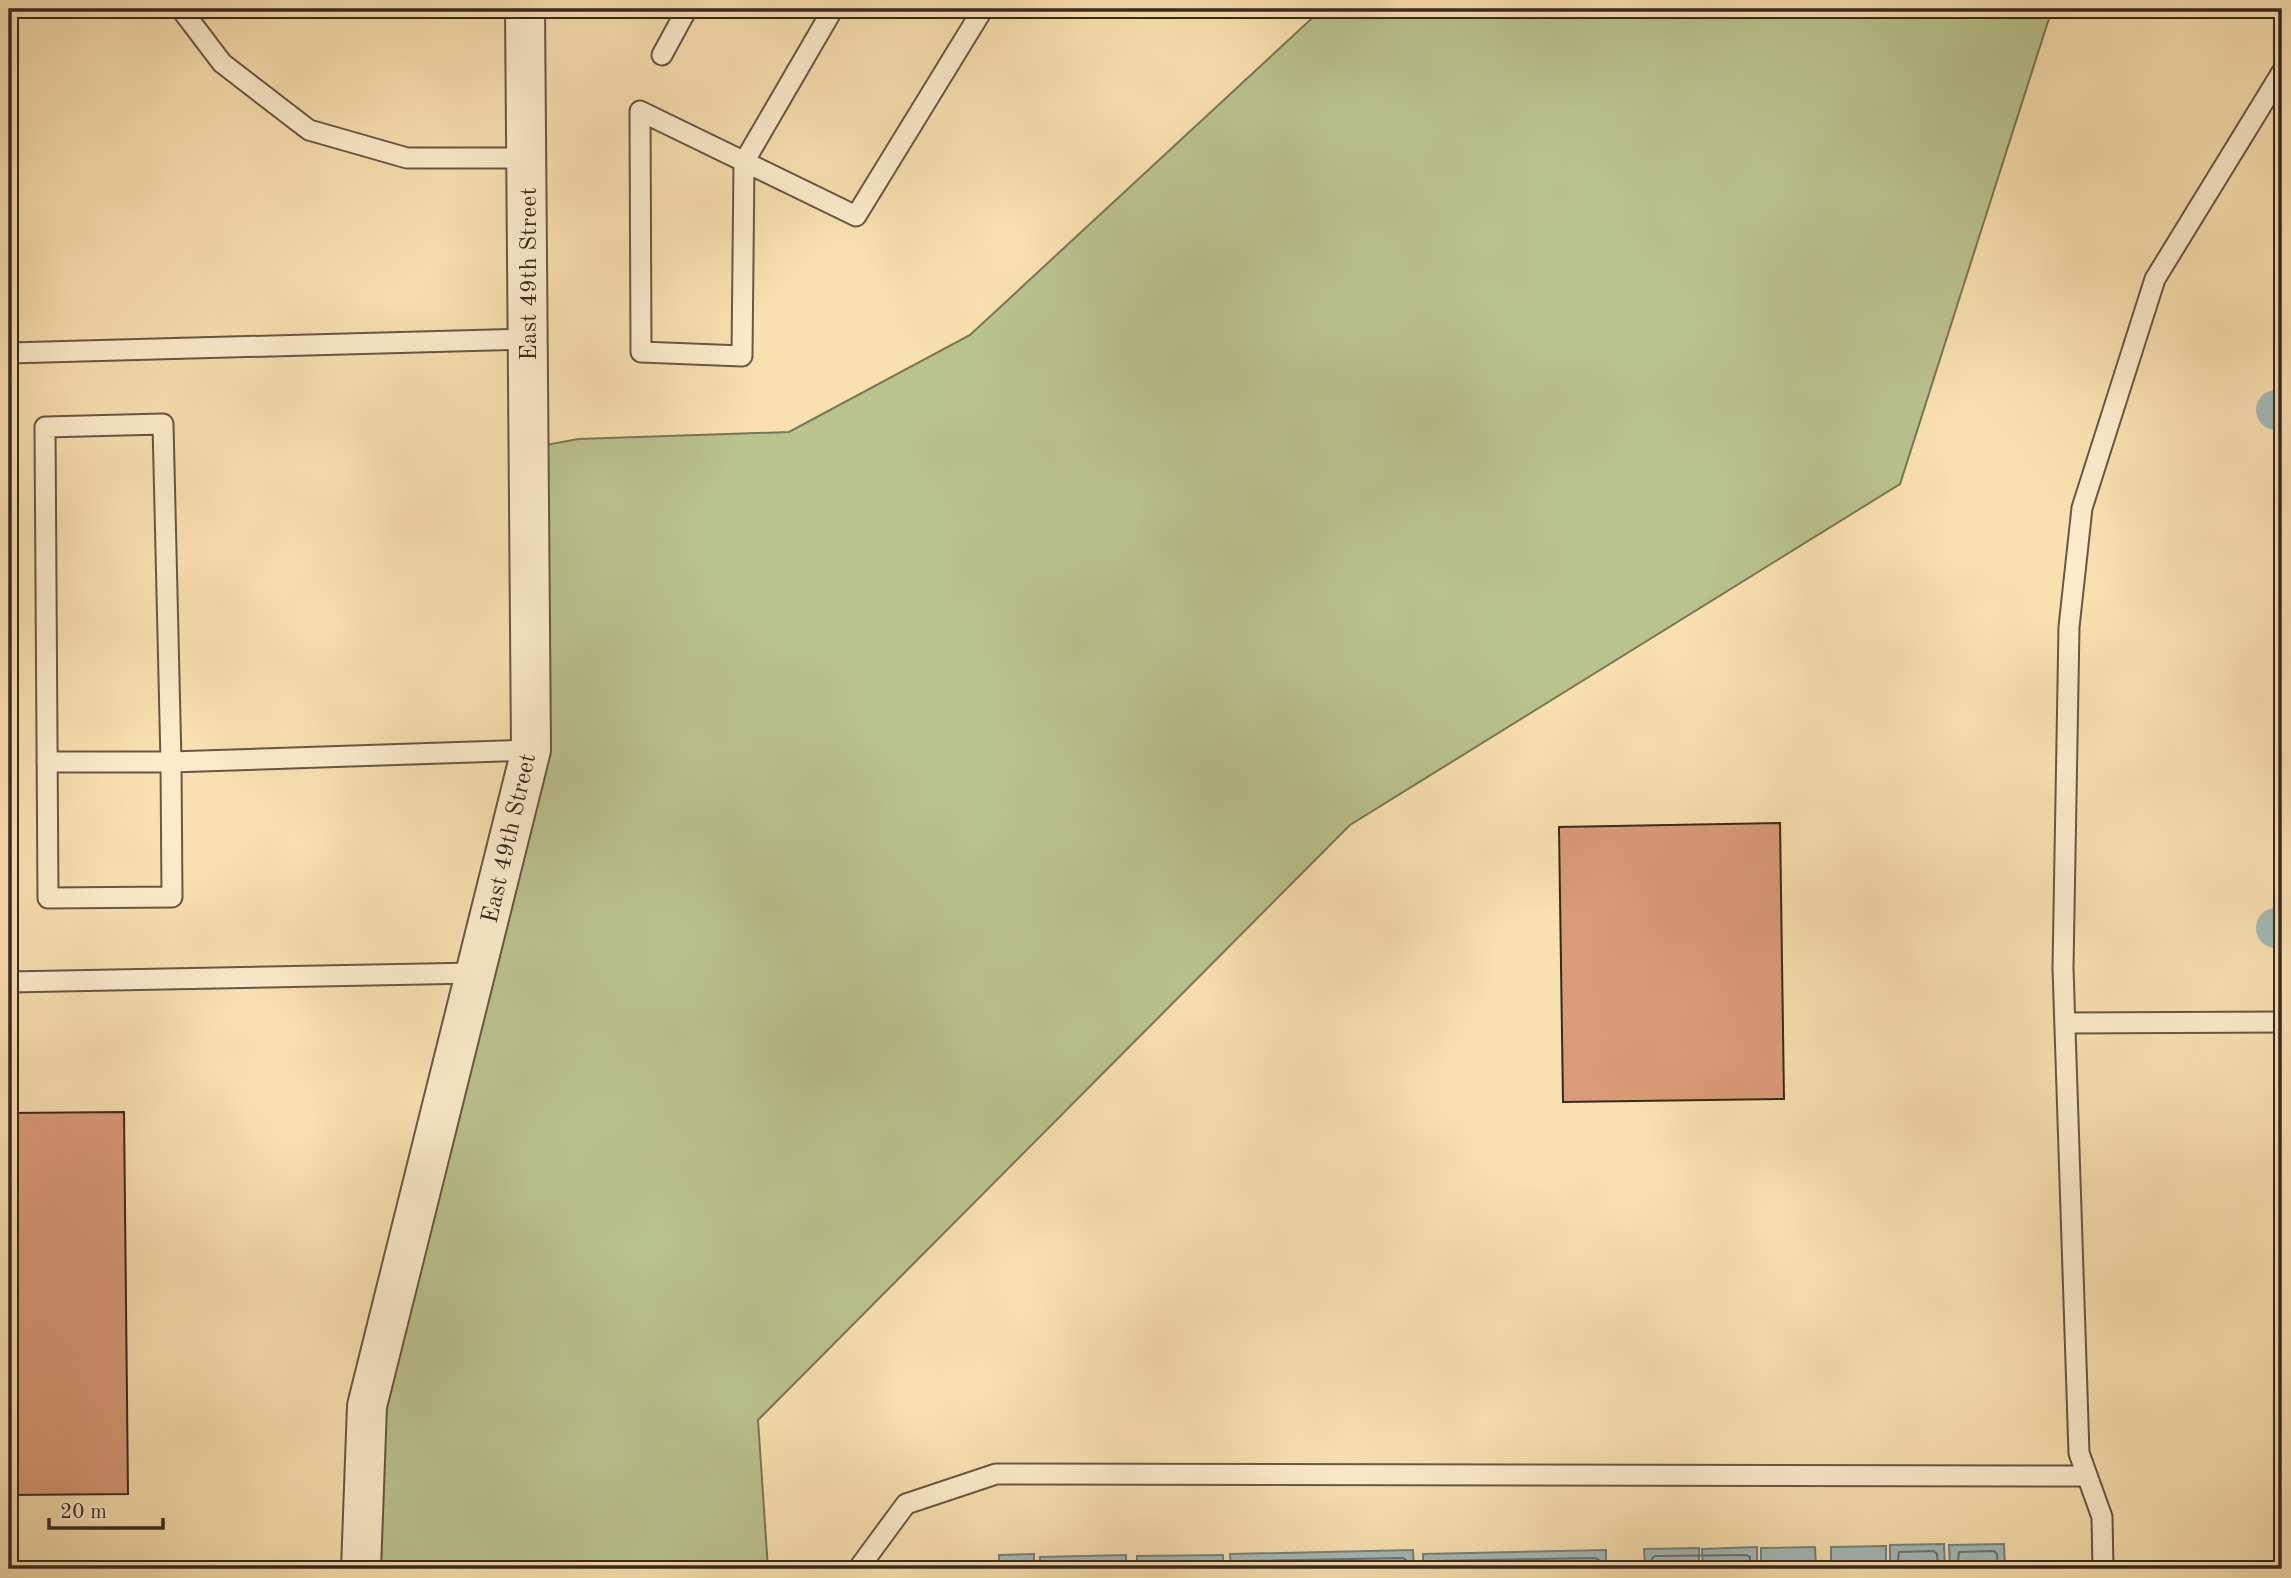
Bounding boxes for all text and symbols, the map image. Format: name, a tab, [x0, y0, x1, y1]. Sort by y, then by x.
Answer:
street label: East 49th Street	[518, 187, 542, 361]
street label: East 49th Street	[479, 751, 541, 926]
scale bar	[49, 1487, 163, 1531]
text: 20 m	[60, 1502, 107, 1523]

